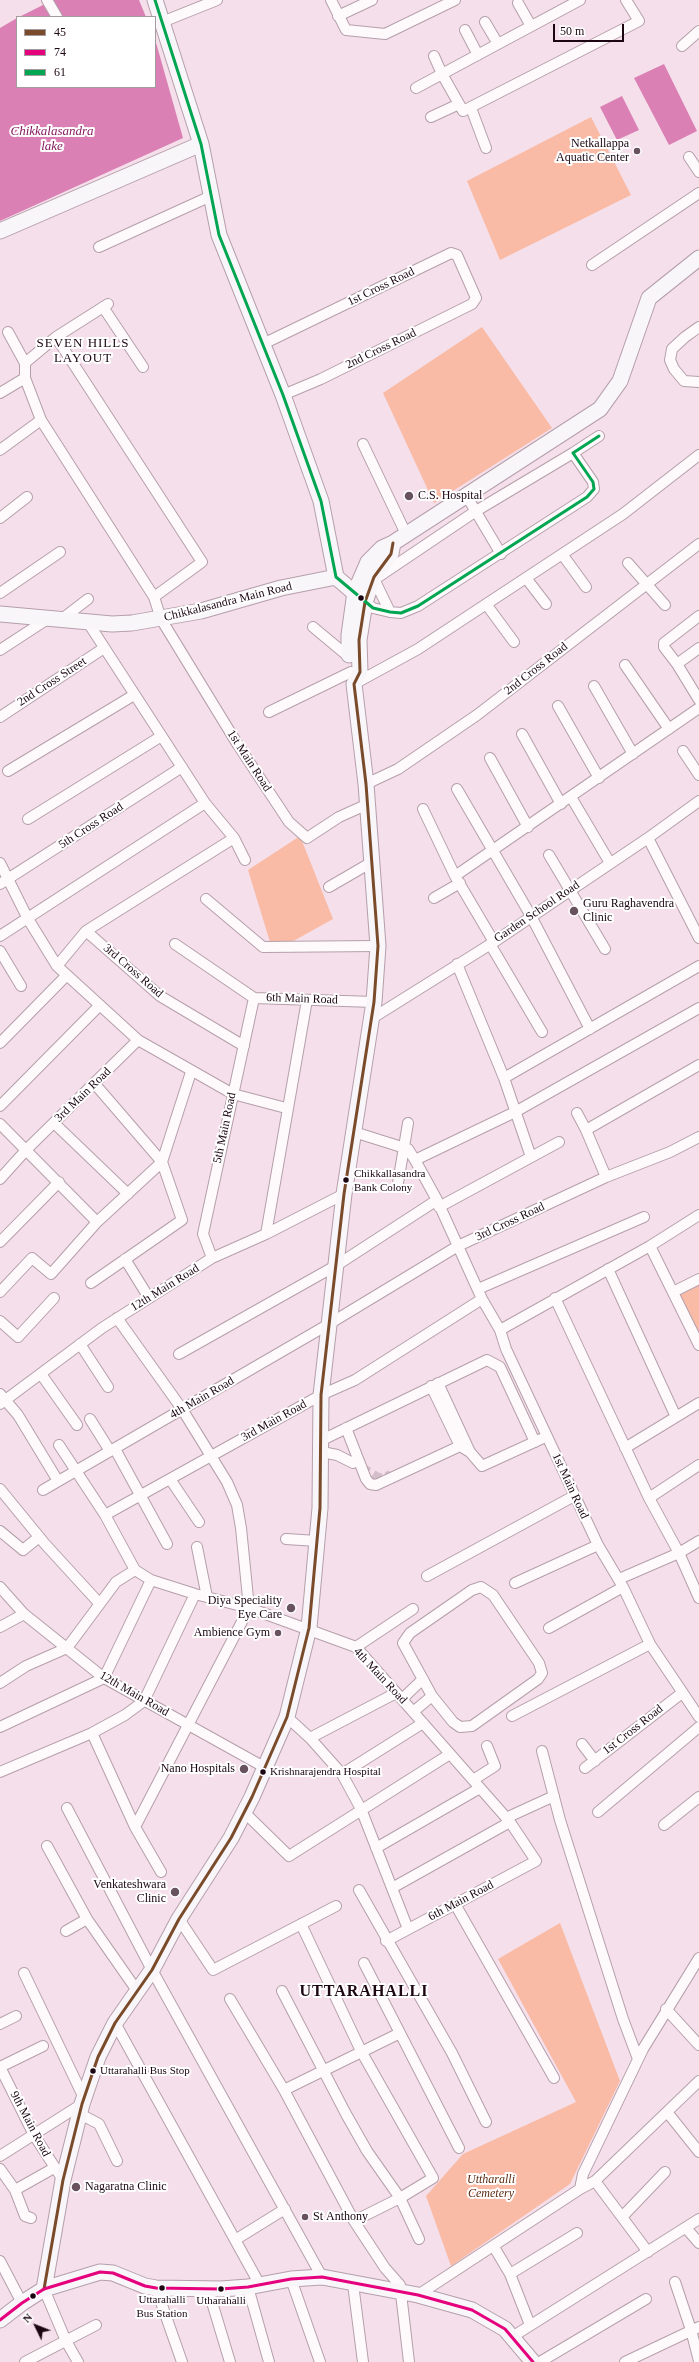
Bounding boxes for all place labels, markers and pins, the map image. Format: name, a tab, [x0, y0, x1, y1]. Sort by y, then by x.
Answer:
place label: Netkallappa Aquatic Center	[556, 137, 629, 165]
marker: Netkallappa Aquatic Center	[632, 146, 642, 156]
place label: C.S. Hospital	[418, 489, 482, 503]
marker: C.S. Hospital	[403, 490, 415, 502]
unlabelled marker	[356, 593, 366, 603]
place label: Guru Raghavendra Clinic	[583, 897, 674, 925]
marker: Guru Raghavendra Clinic	[568, 905, 580, 917]
place label: Chikkallasandra Bank Colony	[354, 1167, 425, 1193]
marker: Chikkallasandra Bank Colony	[341, 1175, 351, 1185]
place label: Diya Speciality Eye Care	[208, 1594, 282, 1622]
marker: Diya Speciality Eye Care	[285, 1602, 297, 1614]
place label: Ambience Gym	[194, 1626, 270, 1640]
marker: Ambience Gym	[273, 1628, 283, 1638]
place label: Nano Hospitals	[161, 1762, 235, 1776]
marker: Nano Hospitals	[238, 1763, 250, 1775]
place label: Krishnarajendra Hospital	[270, 1765, 381, 1779]
marker: Krishnarajendra Hospital	[258, 1767, 268, 1777]
place label: Venkateshwara Clinic	[93, 1878, 166, 1906]
marker: Venkateshwara Clinic	[169, 1886, 181, 1898]
place label: Uttarahalli Bus Stop	[100, 2064, 190, 2078]
marker: Uttarahalli Bus Stop	[88, 2066, 98, 2076]
place label: Nagaratna Clinic	[85, 2180, 167, 2194]
marker: Nagaratna Clinic	[70, 2181, 82, 2193]
place label: St Anthony	[313, 2210, 368, 2224]
marker: St Anthony	[300, 2212, 310, 2222]
marker: Uttarahalli Bus Station	[157, 2283, 167, 2293]
marker: Utharahalli	[216, 2284, 226, 2294]
unlabelled marker	[28, 2291, 38, 2301]
place label: Uttarahalli Bus Station	[136, 2293, 188, 2319]
place label: Utharahalli	[196, 2294, 246, 2308]

